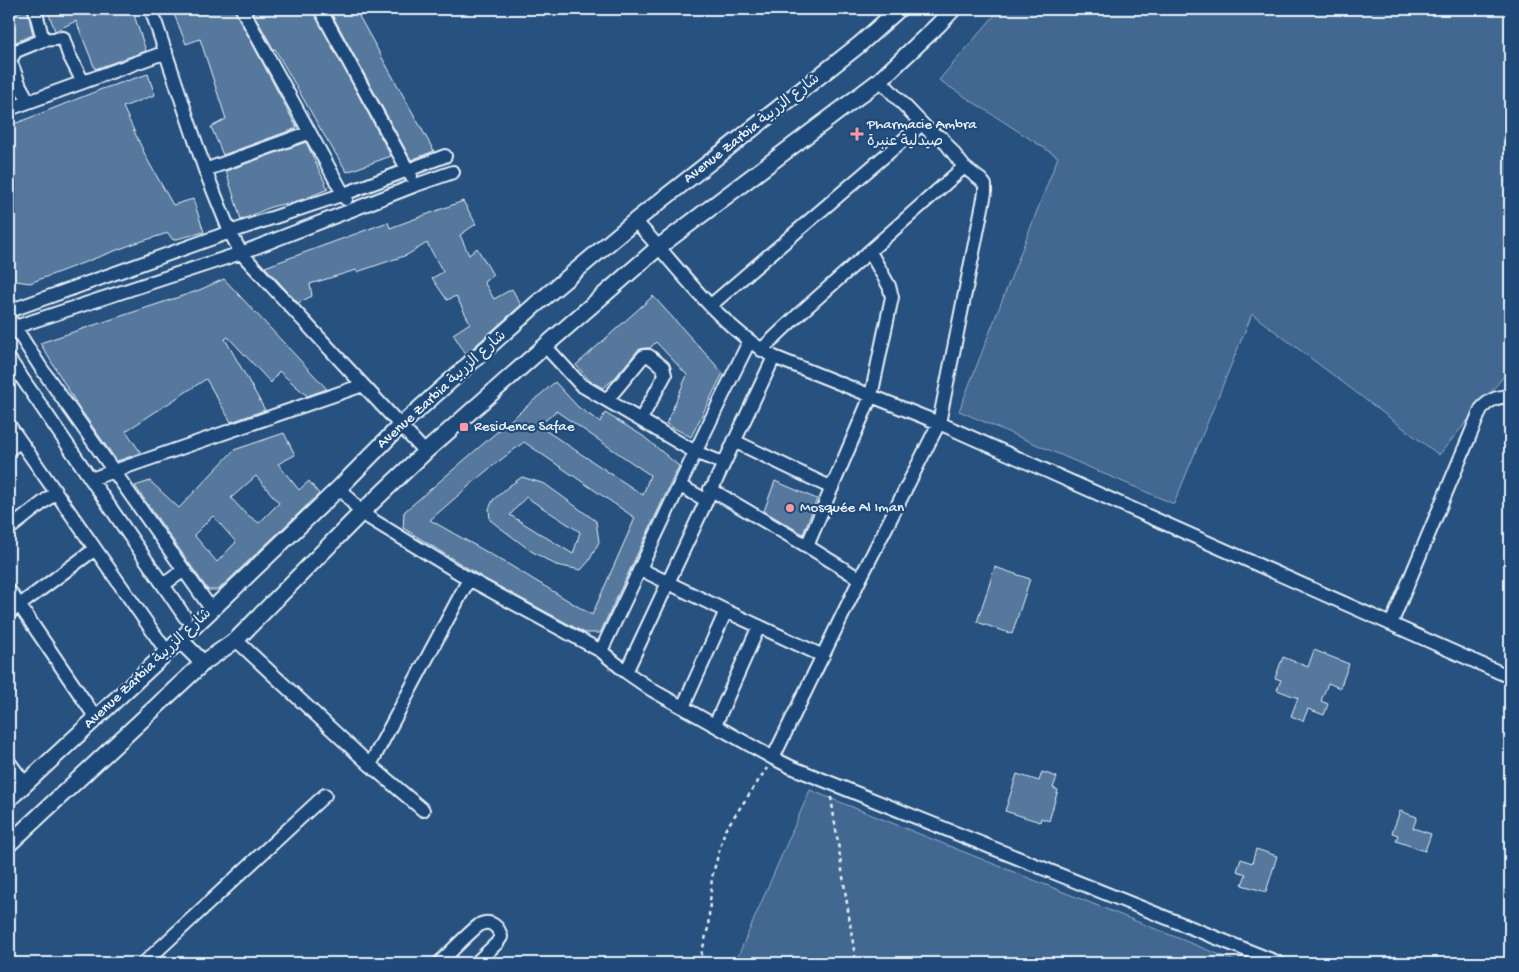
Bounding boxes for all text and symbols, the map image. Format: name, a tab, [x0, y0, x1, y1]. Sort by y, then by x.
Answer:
street label: Avenue Zarbia شارع الزربية	[680, 70, 824, 188]
place label: Pharmacie Ambra صيدلية عنبرة	[866, 116, 977, 151]
marker: Pharmacie Ambra صيدلية عنبرة	[851, 128, 863, 140]
street label: Avenue Zarbia شارع الزربية	[374, 327, 510, 453]
place label: Residence Safae	[474, 418, 575, 436]
marker: Residence Safae	[458, 421, 470, 433]
place label: Mosquée Al Iman	[800, 499, 904, 517]
marker: Mosquée Al Iman	[784, 502, 796, 514]
street label: Avenue Zarbia شارع الزربية	[80, 605, 216, 733]

